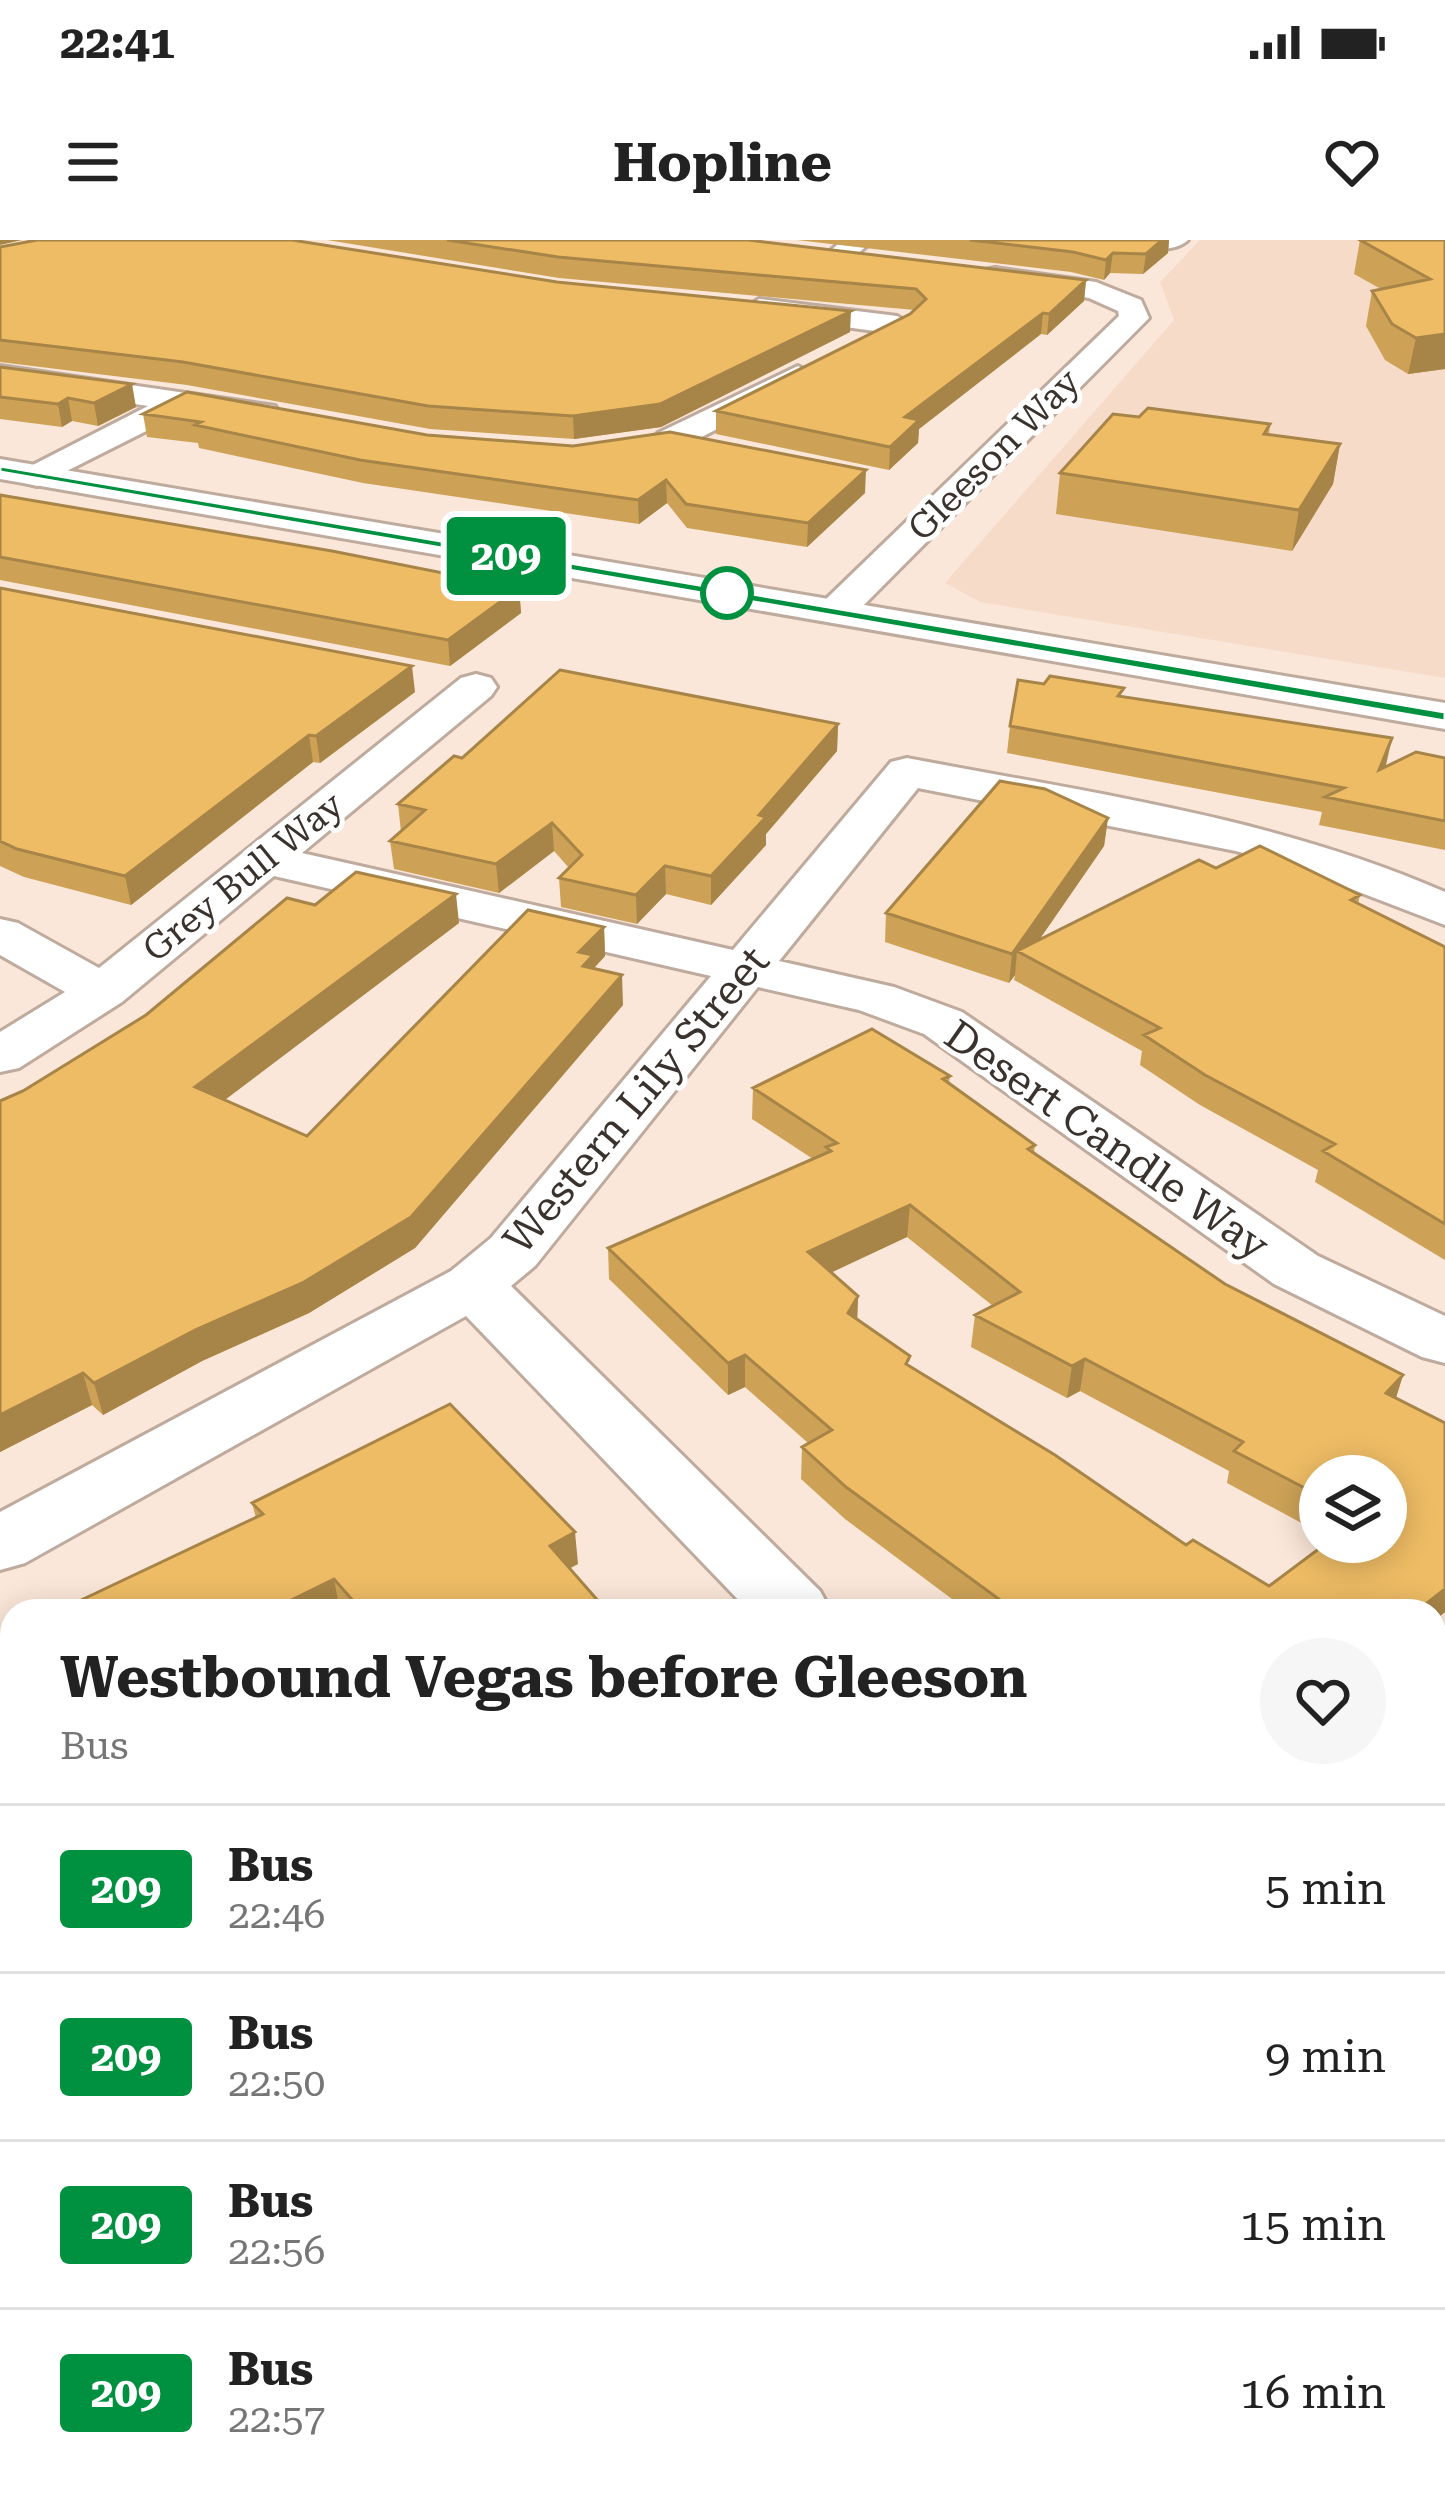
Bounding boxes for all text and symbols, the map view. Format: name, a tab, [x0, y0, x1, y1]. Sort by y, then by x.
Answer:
text: 22:41	[60, 16, 175, 69]
icon: menu	[60, 129, 126, 195]
icon: heart	[1319, 129, 1385, 195]
text: Hopline	[613, 131, 832, 194]
street label: Gleeson Way	[900, 360, 1089, 549]
line badge: 209	[437, 517, 575, 595]
text: 209	[471, 531, 541, 580]
unlabelled marker	[702, 568, 752, 618]
street label: Grey Bull Way	[135, 783, 352, 970]
street label: Western Lily Street	[493, 937, 779, 1263]
street label: Desert Candle Way	[936, 1010, 1278, 1270]
map controls	[1299, 1455, 1407, 1563]
button: layers	[1299, 1455, 1407, 1563]
button: heart	[1260, 1638, 1386, 1764]
text: Westbound Vegas before Gleeson	[60, 1644, 1028, 1711]
text: Bus	[60, 1723, 129, 1769]
text: Bus	[228, 1839, 313, 1892]
text: 5 min	[1265, 1862, 1386, 1915]
text: 209	[91, 1864, 161, 1913]
text: 22:46	[228, 1892, 325, 1938]
text: Bus	[228, 2007, 313, 2060]
text: 9 min	[1265, 2030, 1386, 2083]
text: 209	[91, 2032, 161, 2081]
text: 22:50	[228, 2060, 325, 2106]
text: Bus	[228, 2175, 313, 2228]
text: 15 min	[1240, 2198, 1386, 2251]
text: 209	[91, 2200, 161, 2249]
text: 22:56	[228, 2228, 325, 2274]
text: Bus	[228, 2343, 313, 2396]
text: 16 min	[1240, 2366, 1386, 2419]
text: 209	[91, 2368, 161, 2417]
text: 22:57	[228, 2396, 325, 2442]

